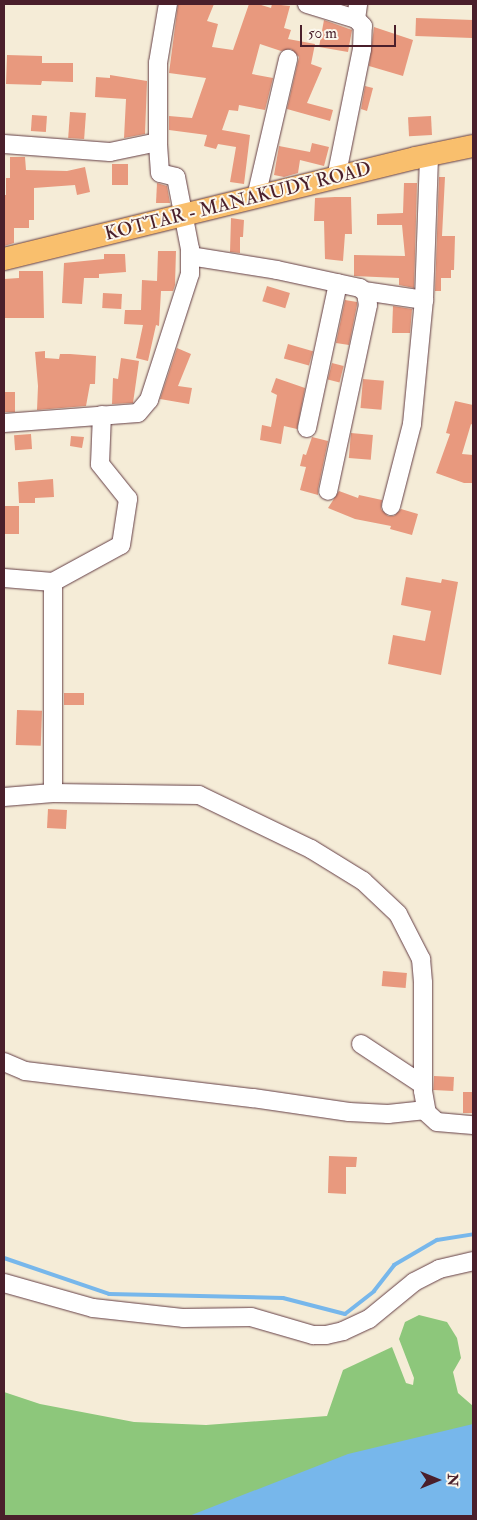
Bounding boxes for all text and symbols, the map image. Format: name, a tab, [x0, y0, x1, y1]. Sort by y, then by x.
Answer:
scale bar	[302, 15, 398, 47]
text: 50 m	[308, 24, 337, 43]
street label: KOTTAR - MANAKUDY ROAD	[102, 158, 374, 246]
north arrow	[412, 1455, 462, 1505]
text: N	[444, 1474, 461, 1486]

